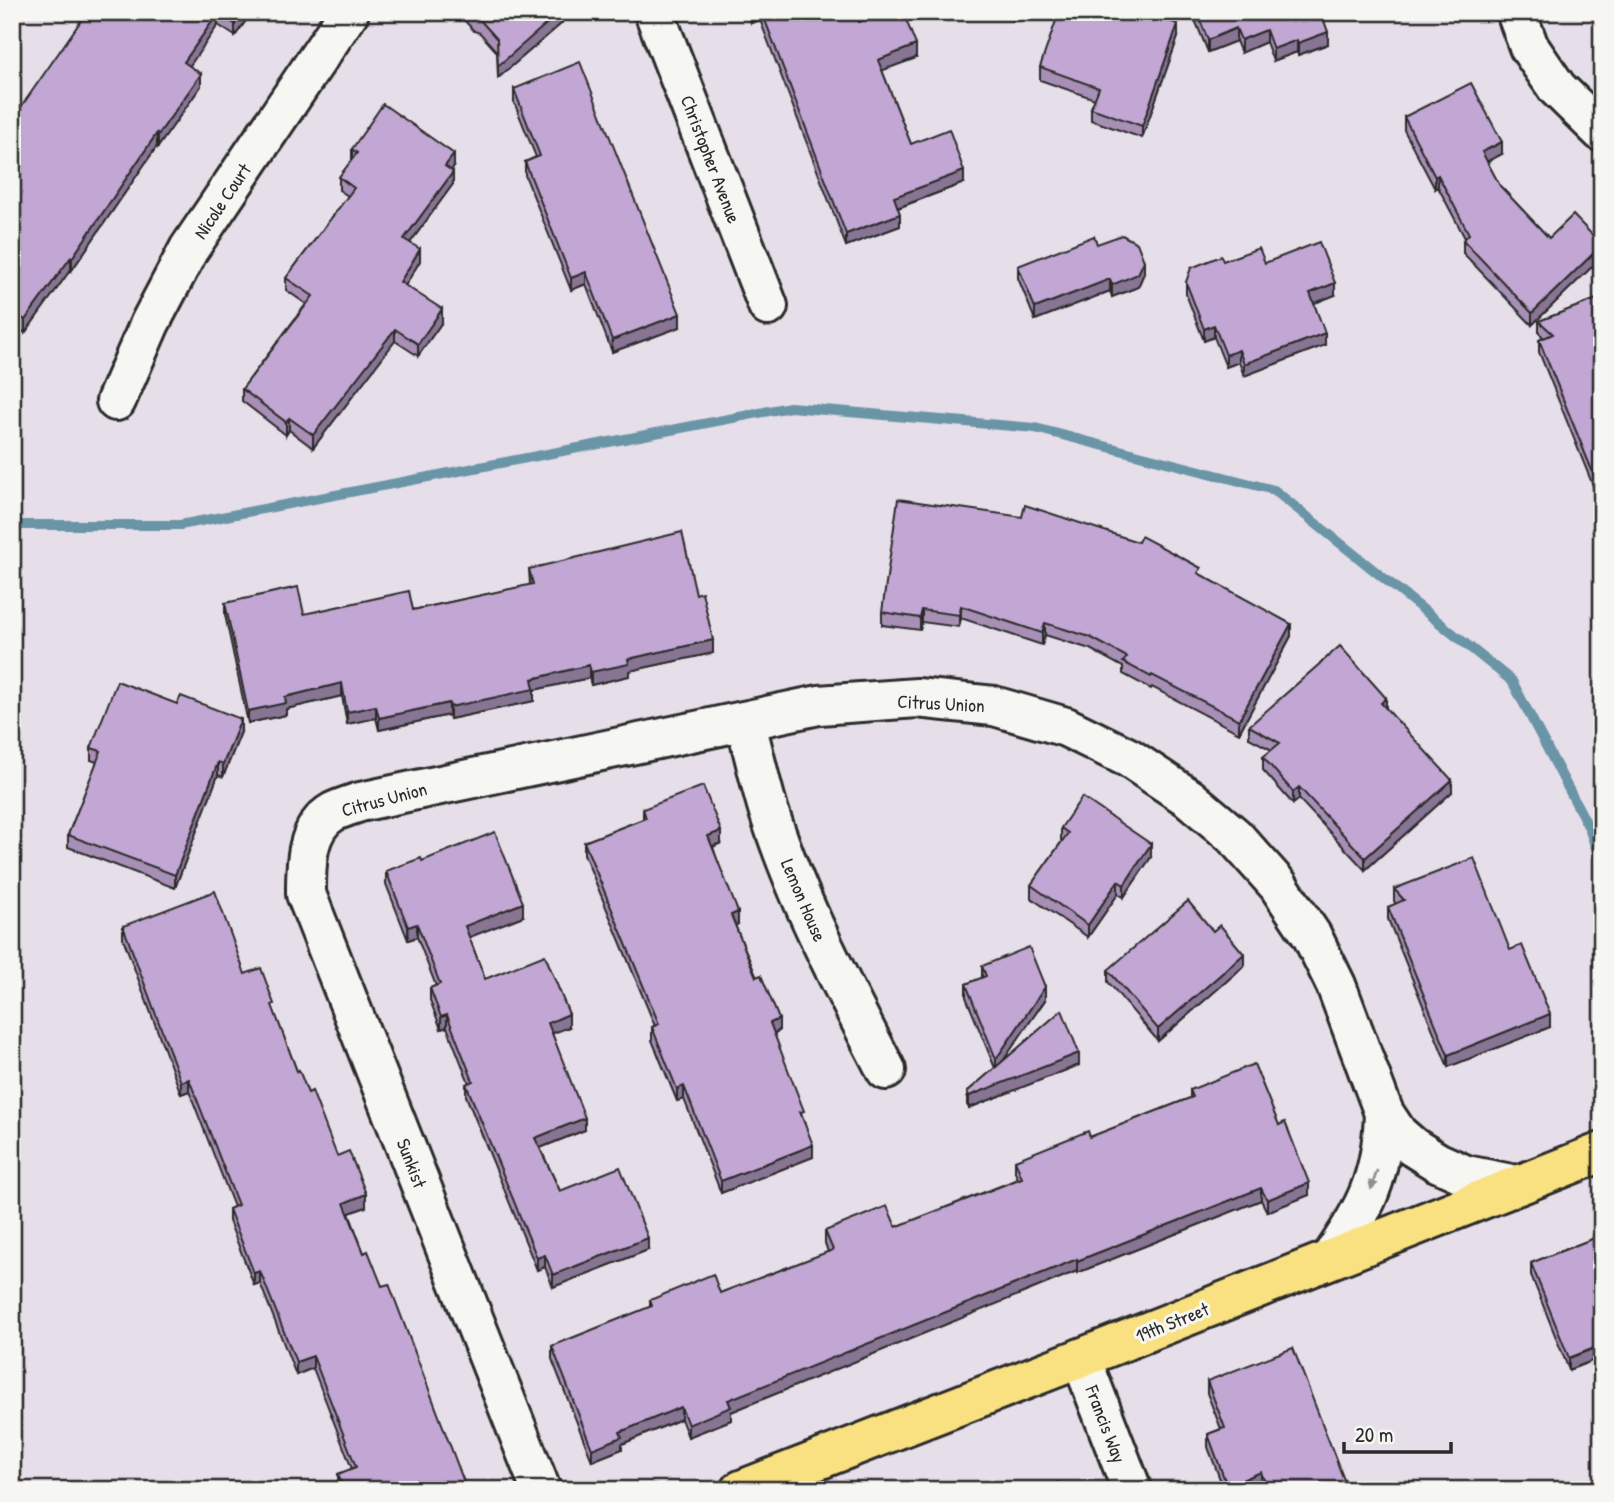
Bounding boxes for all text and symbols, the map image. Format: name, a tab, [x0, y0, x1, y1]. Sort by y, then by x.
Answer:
street label: Christopher Avenue	[675, 91, 747, 227]
street label: Nicole Court	[187, 158, 257, 244]
street label: Citrus Union	[897, 688, 985, 718]
street label: Citrus Union	[338, 775, 430, 823]
street label: Lemon House	[775, 855, 833, 946]
street label: Sunkist	[391, 1135, 433, 1192]
one-way arrow	[1369, 1170, 1379, 1191]
street label: 19th Street	[1131, 1295, 1213, 1348]
street label: Francis Way	[1079, 1381, 1133, 1466]
scale bar	[1344, 1411, 1451, 1455]
text: 20 m	[1355, 1420, 1393, 1449]

